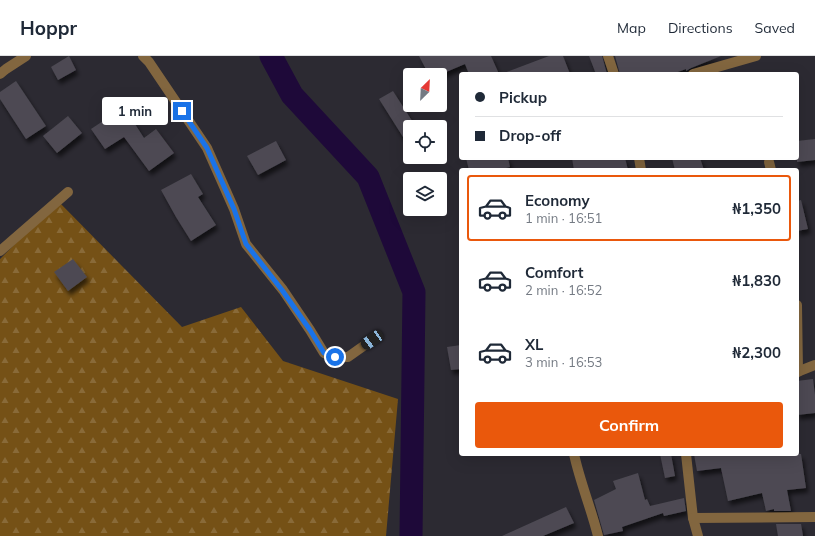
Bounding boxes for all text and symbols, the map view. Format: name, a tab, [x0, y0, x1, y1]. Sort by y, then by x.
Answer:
text: Hoppr	[20, 16, 77, 40]
text: Map	[617, 19, 646, 37]
text: Directions	[668, 19, 733, 37]
text: Saved	[755, 19, 795, 37]
north arrow	[403, 68, 447, 112]
map controls	[403, 68, 447, 216]
text: Pickup	[499, 88, 547, 107]
callout: 1 min	[102, 97, 168, 125]
route end	[173, 102, 191, 120]
text: 1 min	[118, 103, 152, 119]
button: locate	[403, 120, 447, 164]
text: Drop-off	[499, 126, 561, 145]
button: layers	[403, 172, 447, 216]
icon: car	[477, 190, 513, 226]
text: Economy	[525, 191, 590, 210]
text: ₦1,350	[732, 199, 781, 218]
text: 1 min · 16:51	[525, 210, 602, 226]
icon: car	[477, 262, 513, 298]
text: Comfort	[525, 263, 583, 282]
text: ₦1,830	[732, 271, 781, 290]
text: 2 min · 16:52	[525, 282, 602, 298]
car	[359, 328, 385, 352]
icon: car	[477, 334, 513, 370]
text: XL	[525, 335, 543, 354]
text: ₦2,300	[732, 343, 781, 362]
route start	[326, 348, 344, 366]
text: 3 min · 16:53	[525, 354, 602, 370]
button: Confirm	[475, 402, 783, 448]

